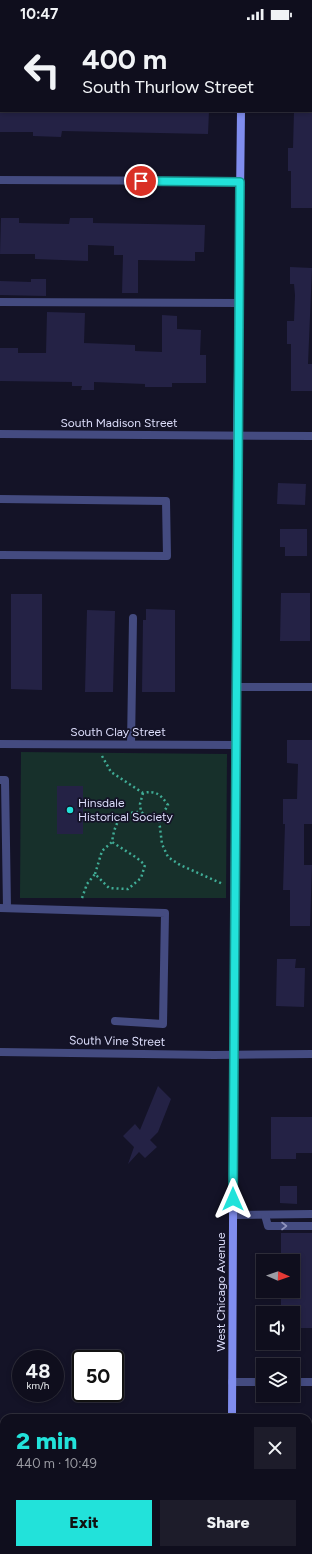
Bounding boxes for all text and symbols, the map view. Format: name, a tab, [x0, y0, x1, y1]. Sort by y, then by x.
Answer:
text: 10:47	[20, 5, 58, 23]
text: 400 m	[82, 42, 167, 76]
icon: left	[16, 44, 68, 96]
text: South Thurlow Street	[82, 76, 254, 98]
pin	[124, 164, 158, 198]
icon: arrive	[130, 170, 152, 192]
street label: South Madison Street	[60, 416, 178, 430]
street label: South Clay Street	[70, 725, 166, 739]
place label: Hinsdale Historical Society	[78, 796, 174, 824]
marker: Hinsdale Historical Society	[65, 805, 75, 815]
street label: South Vine Street	[69, 1033, 166, 1049]
position arrow	[212, 1178, 254, 1220]
one-way arrow	[281, 1222, 287, 1230]
street label: West Chicago Avenue	[214, 1232, 228, 1351]
north arrow	[256, 1254, 300, 1298]
map controls	[256, 1254, 300, 1402]
button: sound	[256, 1306, 300, 1350]
speed limit sign: 50	[72, 1350, 124, 1402]
button: layers	[256, 1358, 300, 1402]
text: 48	[26, 1359, 50, 1383]
text: km/h	[27, 1379, 49, 1392]
text: 2 min	[16, 1426, 77, 1455]
button: close	[254, 1427, 296, 1469]
text: 440 m · 10:49	[16, 1456, 97, 1471]
button: Exit	[16, 1500, 152, 1546]
button: Share	[160, 1500, 296, 1546]

